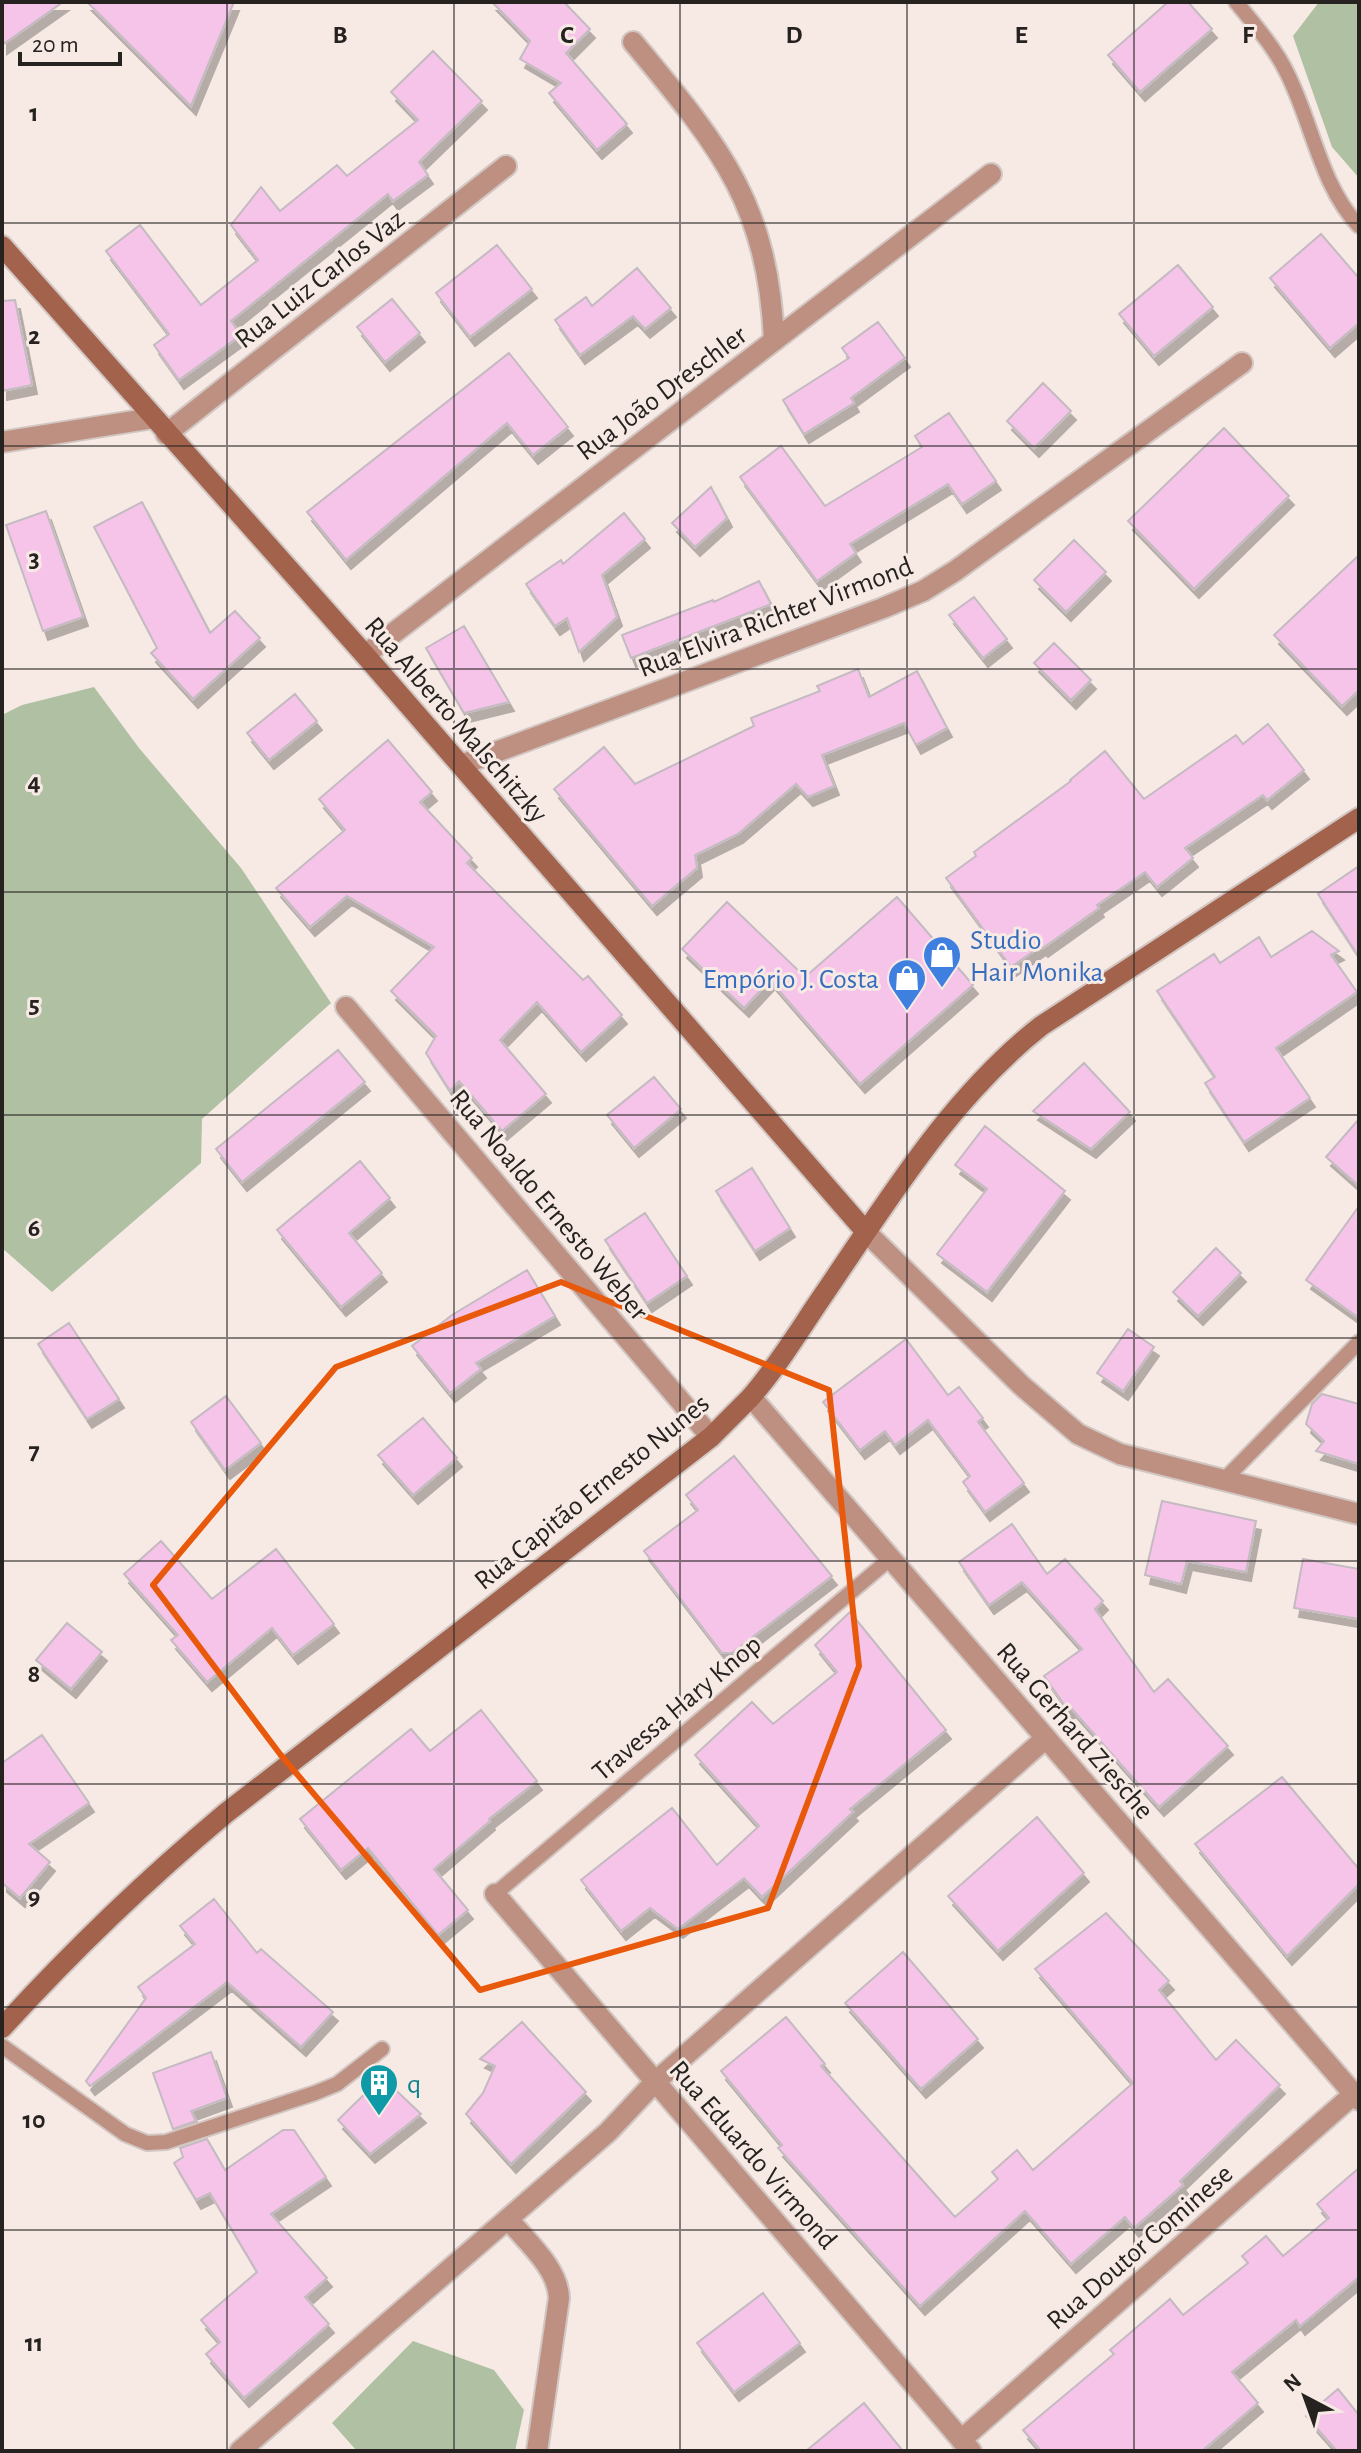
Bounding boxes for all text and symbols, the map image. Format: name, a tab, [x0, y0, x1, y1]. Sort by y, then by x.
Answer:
scale bar	[20, 16, 120, 66]
text: B	[332, 22, 348, 48]
text: C	[560, 22, 574, 48]
text: D	[785, 22, 803, 48]
text: E	[1014, 22, 1028, 48]
text: F	[1242, 22, 1255, 48]
text: 20 m	[32, 33, 79, 57]
text: 1	[29, 100, 39, 126]
street label: Rua Luiz Carlos Vaz	[230, 205, 410, 354]
street label: Rua João Dreschler	[572, 321, 752, 466]
text: 2	[28, 323, 40, 349]
text: 3	[28, 546, 40, 572]
street label: Rua Elvira Richter Virmond	[635, 553, 917, 683]
street label: Rua Alberto Malschitzky	[359, 612, 552, 829]
text: 4	[27, 769, 41, 795]
place label: Studio Hair Monika	[970, 927, 1103, 987]
shop icon: Studio Hair Monika	[921, 934, 963, 989]
shop icon: Empório J. Costa	[886, 957, 928, 1012]
place label: Empório J. Costa	[703, 966, 879, 994]
text: 5	[28, 992, 40, 1018]
street label: Rua Noaldo Ernesto Weber	[444, 1085, 653, 1326]
text: 6	[28, 1215, 40, 1241]
street label: Rua Capitão Ernesto Nunes	[470, 1389, 715, 1596]
text: 7	[28, 1438, 40, 1464]
street label: Travessa Hary Knop	[588, 1630, 767, 1787]
street label: Rua Gerhard Ziesche	[991, 1638, 1158, 1825]
text: 8	[28, 1661, 40, 1687]
text: 9	[28, 1884, 40, 1910]
street label: Rua Eduardo Virmond	[663, 2056, 842, 2255]
building icon: q	[358, 2062, 400, 2117]
place label: q	[407, 2071, 421, 2099]
text: 10	[23, 2107, 45, 2133]
street label: Rua Doutor Cominese	[1042, 2160, 1239, 2335]
text: 11	[25, 2330, 43, 2356]
north arrow	[1265, 2357, 1345, 2437]
text: N	[1280, 2369, 1306, 2396]

